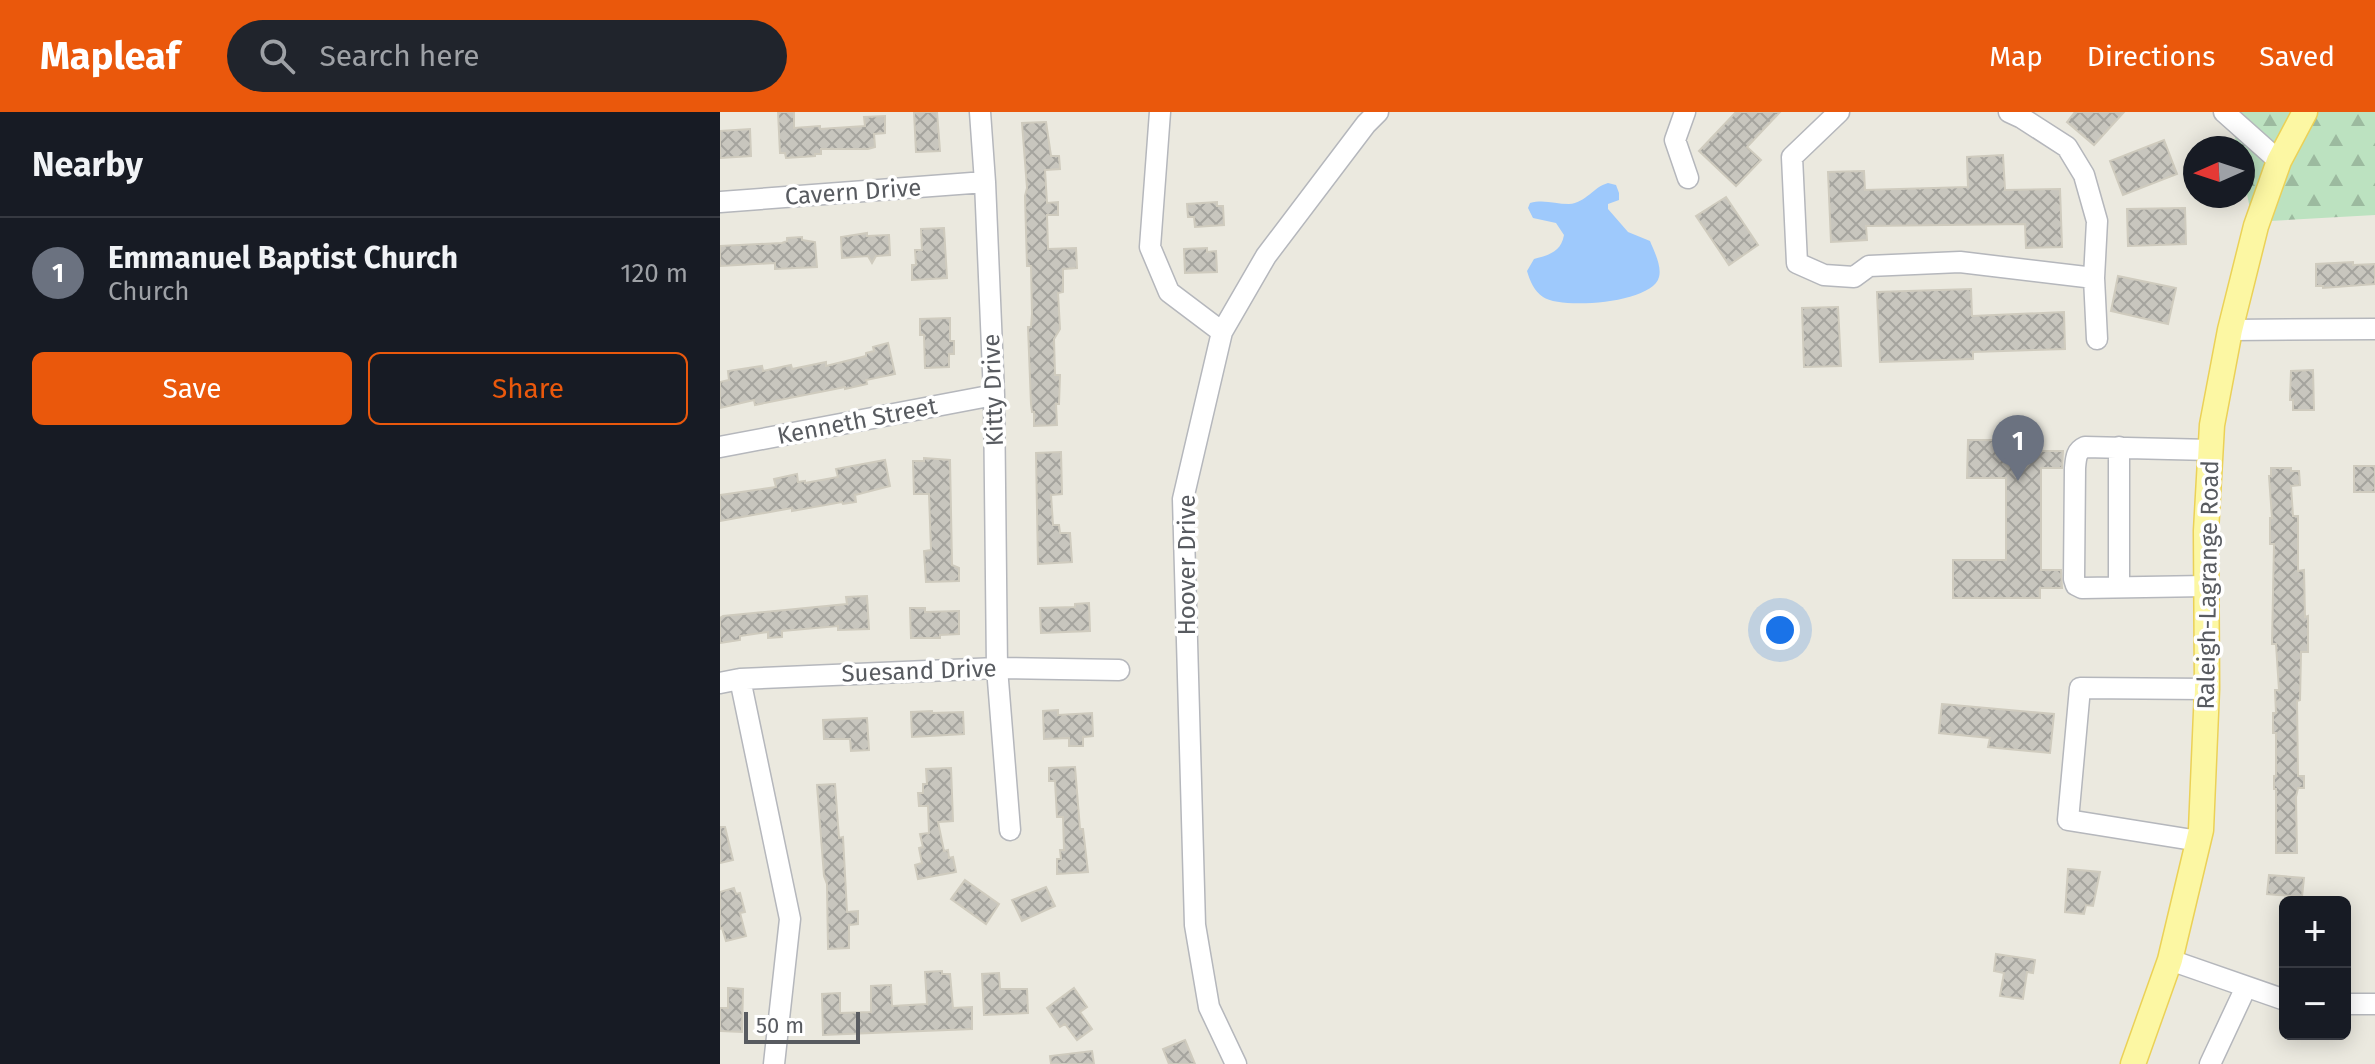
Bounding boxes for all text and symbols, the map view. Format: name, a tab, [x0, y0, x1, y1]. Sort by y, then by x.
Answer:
search box	[227, 20, 787, 92]
text: Mapleaf	[40, 33, 179, 79]
icon: search	[255, 34, 299, 78]
text: Search here	[319, 38, 480, 74]
text: Map	[1989, 40, 2043, 73]
text: Directions	[2087, 40, 2215, 73]
text: Saved	[2259, 40, 2335, 73]
north arrow	[2183, 136, 2255, 208]
text: Nearby	[32, 144, 143, 185]
street label: Cavern Drive	[784, 173, 922, 211]
text: Emmanuel Baptist Church	[108, 240, 458, 276]
text: 1	[52, 258, 64, 289]
text: 120 m	[620, 258, 688, 289]
text: Church	[108, 276, 190, 307]
street label: Kitty Drive	[977, 333, 1009, 447]
button: Save	[32, 352, 352, 425]
button: Share	[368, 352, 688, 425]
street label: Kenneth Street	[775, 392, 940, 450]
pin: 1	[1992, 415, 2044, 481]
street label: Raleigh-Lagrange Road	[2192, 460, 2224, 710]
street label: Hoover Drive	[1173, 495, 1201, 635]
your location	[1760, 610, 1800, 650]
street label: Suesand Drive	[841, 654, 997, 688]
map controls	[2279, 896, 2351, 1040]
button: +	[2279, 896, 2351, 968]
button: −	[2279, 968, 2351, 1040]
scale bar	[744, 1008, 860, 1044]
text: 50 m	[756, 1012, 804, 1039]

